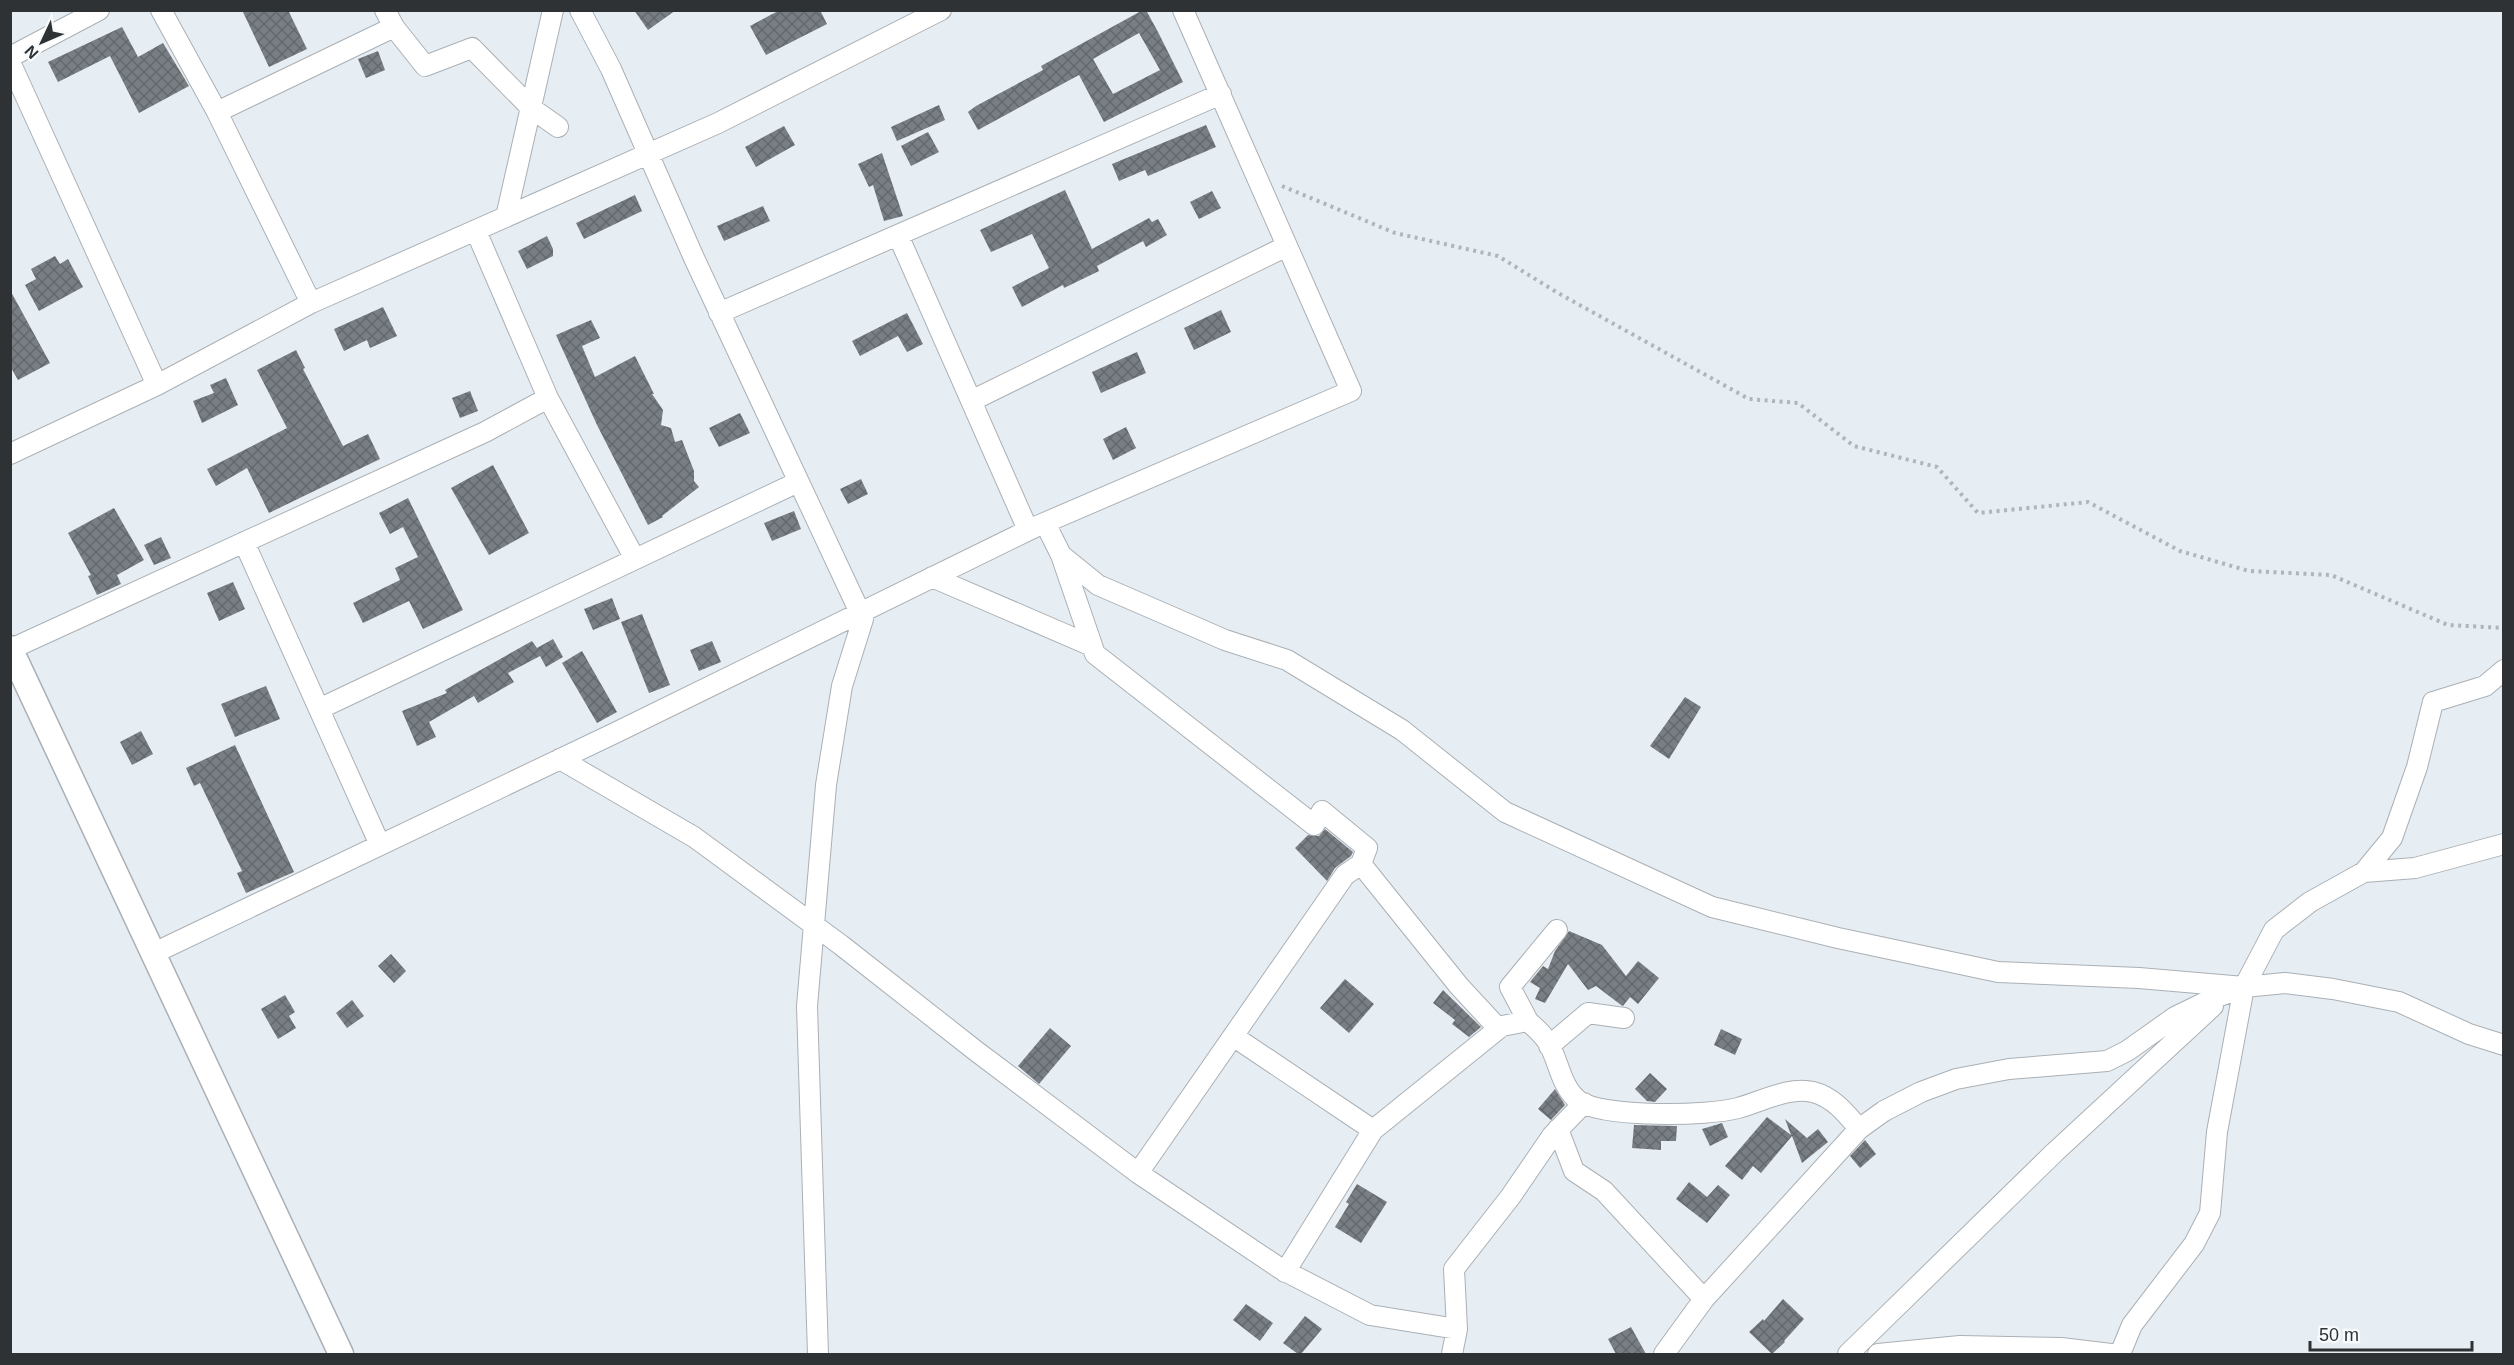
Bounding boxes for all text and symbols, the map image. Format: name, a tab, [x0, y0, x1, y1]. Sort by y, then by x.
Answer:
north arrow	[12, 12, 72, 72]
text: N	[21, 42, 42, 62]
scale bar	[2310, 1314, 2472, 1352]
text: 50 m	[2319, 1325, 2359, 1345]

